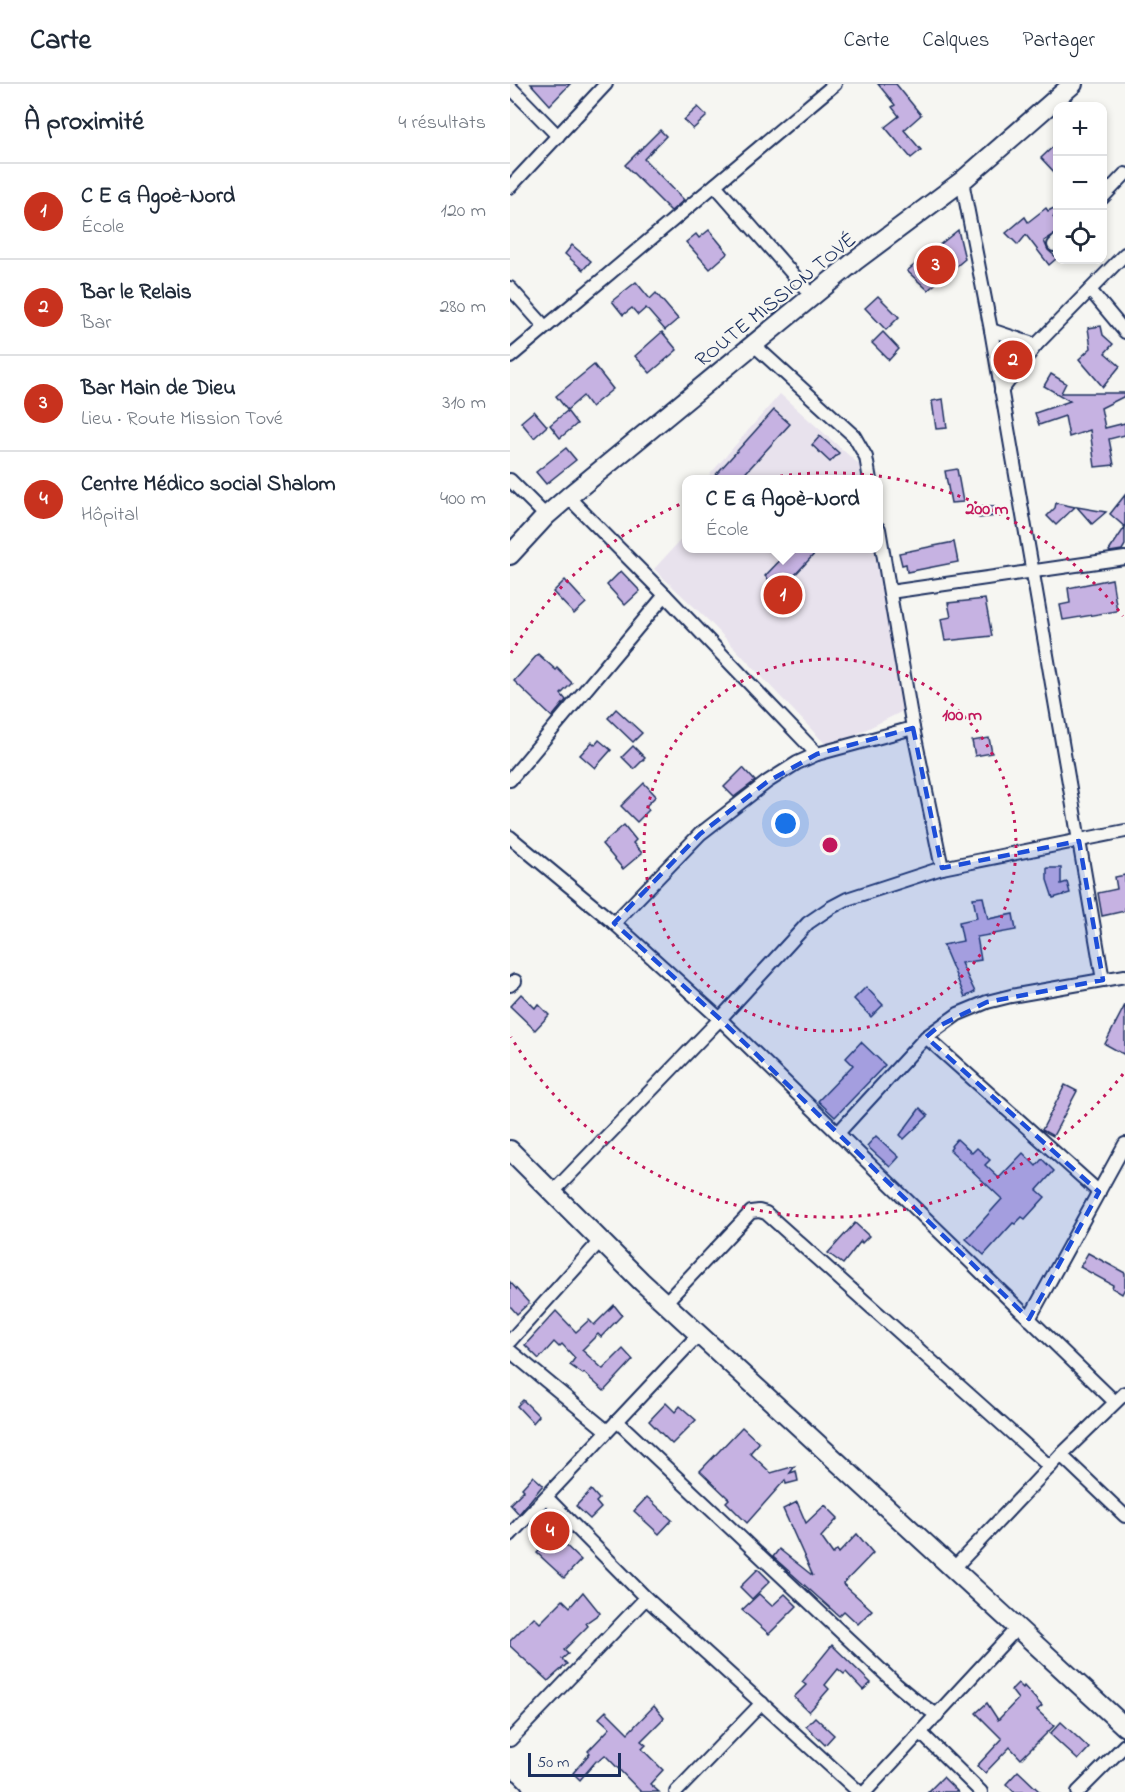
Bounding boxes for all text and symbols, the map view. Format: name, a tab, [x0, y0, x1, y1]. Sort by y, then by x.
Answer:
text: Carte	[30, 21, 91, 62]
text: Carte	[843, 26, 889, 56]
text: Calques	[922, 26, 989, 56]
text: Partager	[1022, 26, 1095, 56]
map controls	[1053, 102, 1107, 264]
button: +	[1053, 102, 1107, 156]
text: À proximité	[24, 104, 144, 142]
text: 4 résultats	[398, 109, 486, 138]
button: −	[1053, 156, 1107, 210]
text: C E G Agoè-Nord	[81, 181, 235, 213]
text: 1	[40, 197, 47, 226]
text: 120 m	[441, 197, 486, 226]
button: locate	[1053, 210, 1107, 264]
text: École	[81, 213, 124, 242]
street label: ROUTE MISSION TOVÉ	[689, 226, 863, 375]
pin: 3	[916, 242, 956, 288]
text: Bar le Relais	[81, 277, 192, 309]
text: 2	[39, 293, 48, 322]
text: 280 m	[439, 293, 486, 322]
text: Bar	[81, 309, 111, 338]
pin: 2	[994, 338, 1032, 382]
text: Bar Main de Dieu	[81, 373, 236, 405]
text: 3	[39, 389, 48, 418]
text: 310 m	[442, 389, 486, 418]
text: Lieu · Route Mission Tové	[81, 405, 283, 434]
text: Centre Médico social Shalom	[81, 469, 336, 501]
popup	[682, 475, 883, 553]
text: C E G Agoè-Nord	[705, 484, 860, 516]
text: 4	[39, 485, 48, 514]
text: 400 m	[440, 485, 486, 514]
text: 200 m	[965, 497, 1009, 523]
text: Hôpital	[81, 501, 138, 530]
text: École	[705, 516, 749, 545]
pin: 1	[764, 572, 802, 618]
text: 100 m	[942, 703, 982, 729]
your location	[771, 809, 800, 838]
centre of rings	[820, 835, 840, 855]
pin: 4	[530, 1508, 570, 1554]
scale bar	[528, 1750, 621, 1778]
text: 50 m	[537, 1751, 569, 1775]

